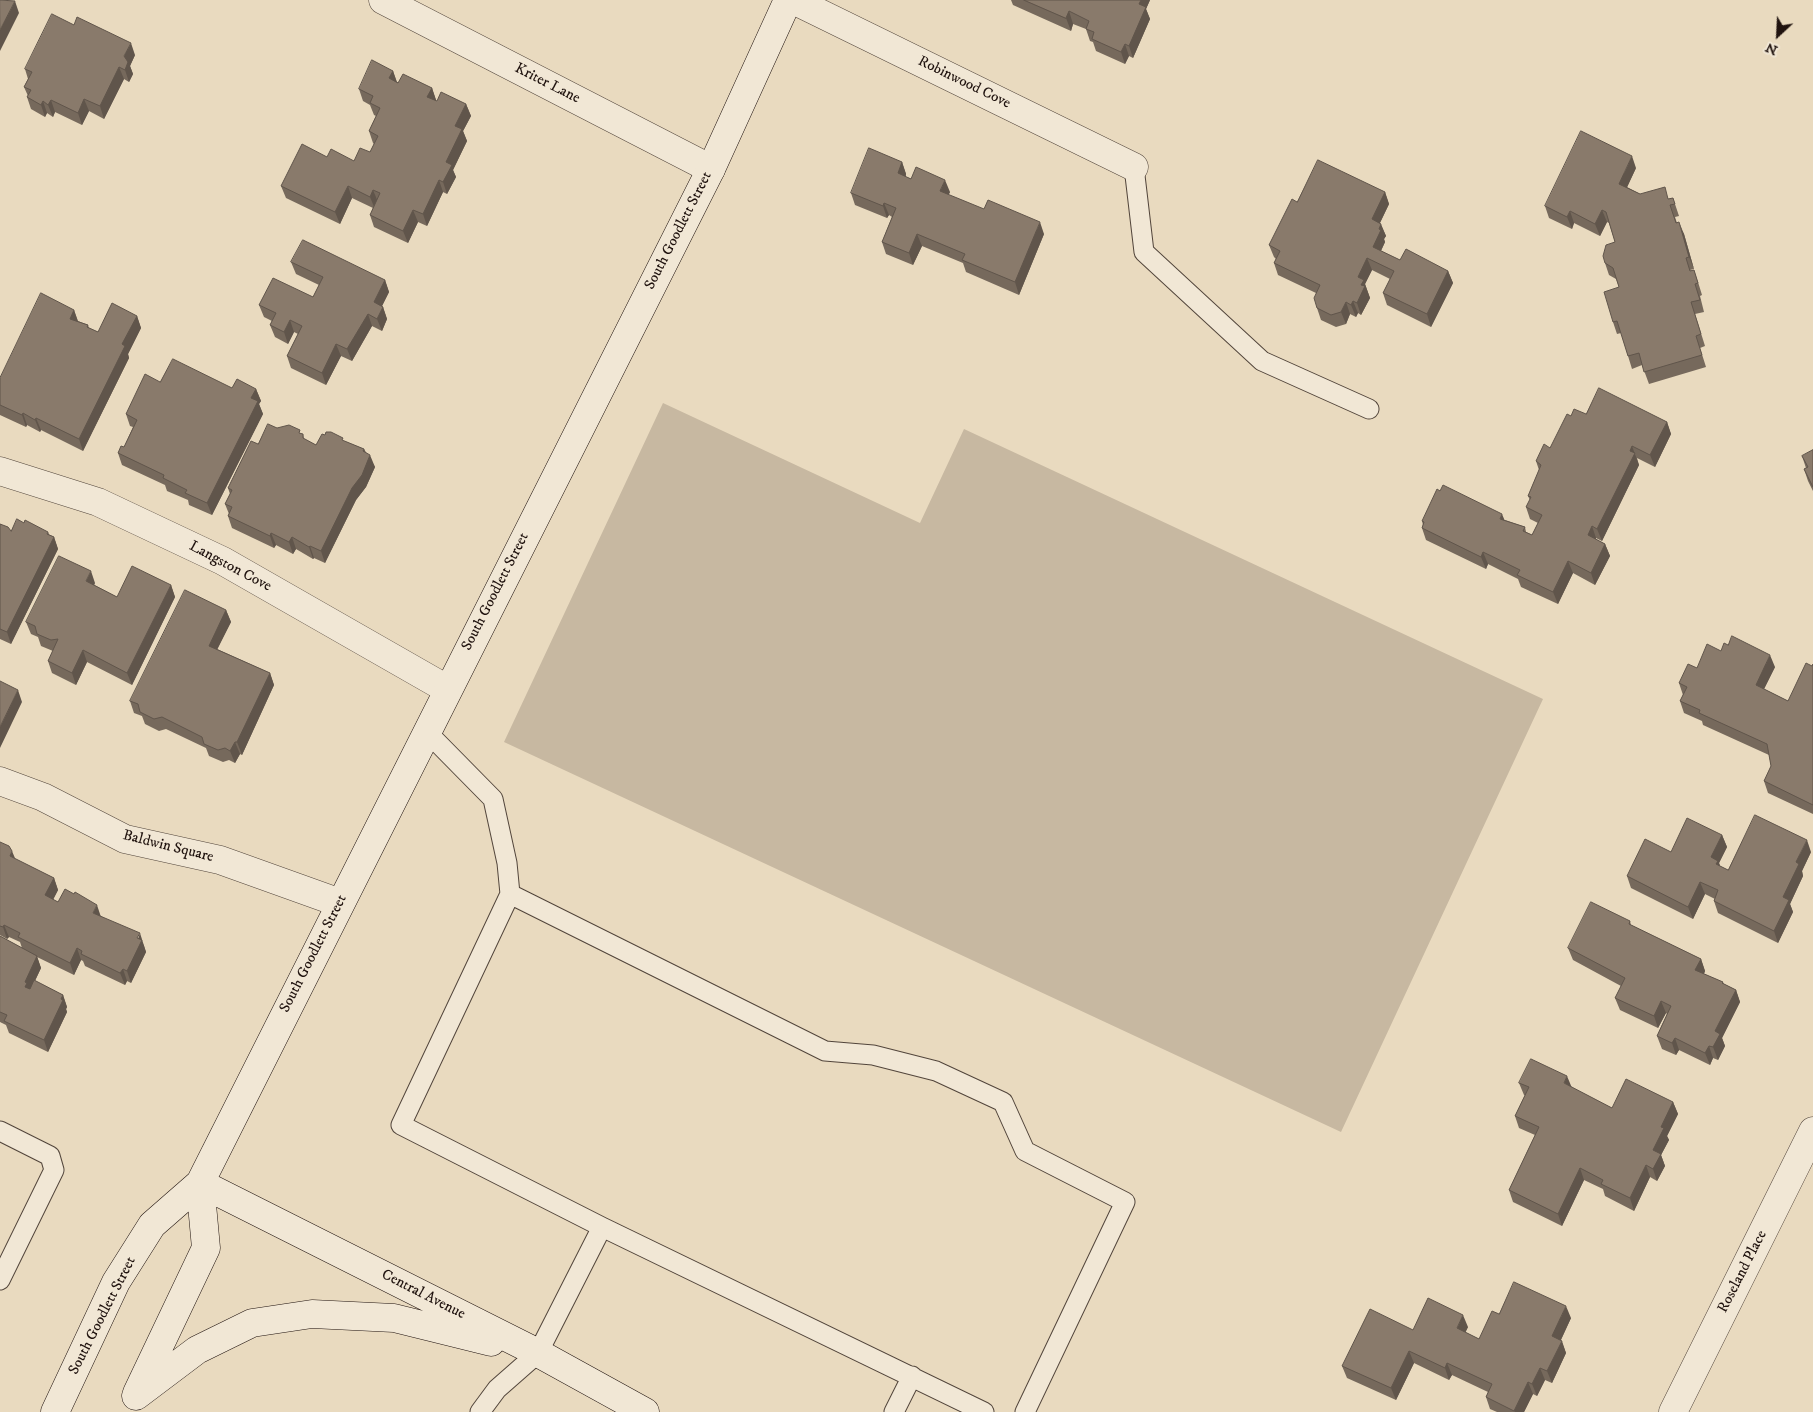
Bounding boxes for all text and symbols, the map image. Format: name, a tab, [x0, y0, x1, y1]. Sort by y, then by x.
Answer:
north arrow	[1753, 10, 1803, 60]
text: N	[1763, 38, 1781, 59]
street label: Robinwood Cove	[915, 53, 1013, 113]
street label: Kriter Lane	[511, 60, 583, 108]
street label: South Goodlett Street	[642, 169, 716, 293]
street label: South Goodlett Street	[459, 530, 533, 654]
street label: Langston Cove	[186, 538, 274, 596]
street label: Baldwin Square	[121, 827, 215, 867]
street label: South Goodlett Street	[277, 892, 351, 1016]
street label: Roseland Place	[1715, 1228, 1771, 1316]
street label: South Goodlett Street	[66, 1254, 140, 1378]
street label: Central Avenue	[378, 1266, 468, 1324]

